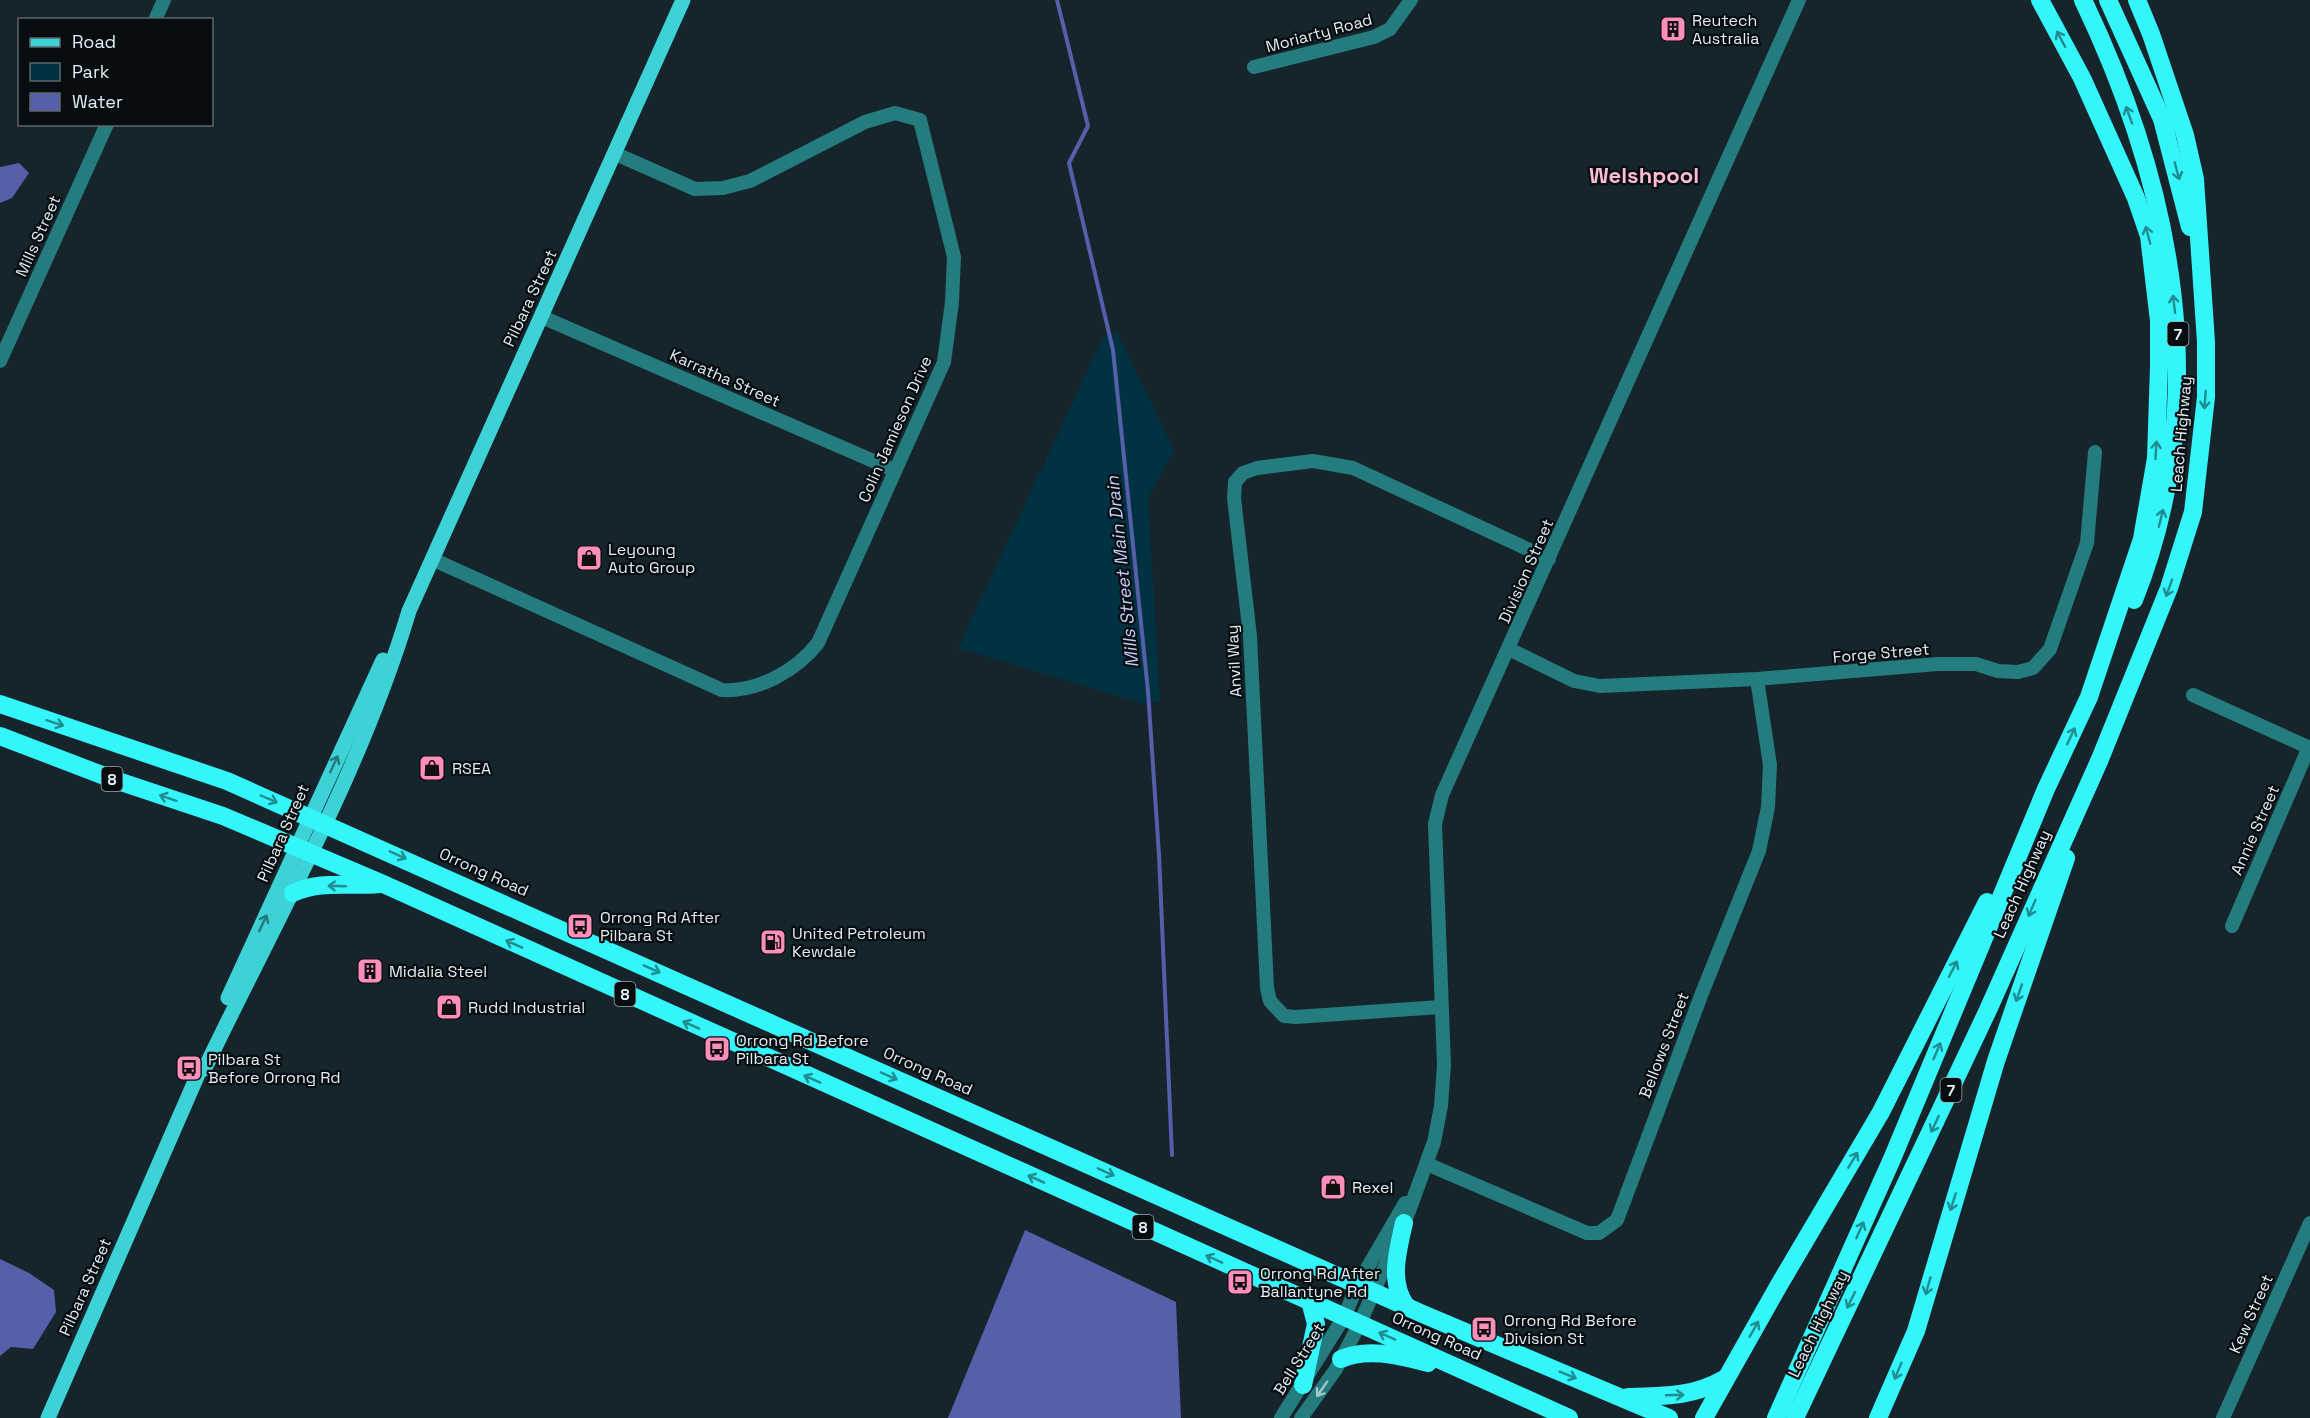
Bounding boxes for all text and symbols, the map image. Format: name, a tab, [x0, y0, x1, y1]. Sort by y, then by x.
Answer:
street label: Moriarty Road	[1263, 9, 1375, 57]
place label: Reutech Australia	[1692, 10, 1759, 49]
building icon: Reutech Australia	[1658, 14, 1688, 44]
legend	[18, 18, 213, 126]
text: Road	[72, 30, 116, 53]
one-way arrow	[2055, 31, 2067, 48]
text: Park	[72, 60, 110, 83]
text: Water	[72, 90, 123, 113]
one-way arrow	[2123, 106, 2134, 124]
district label: Welshpool	[1589, 161, 1699, 189]
one-way arrow	[2172, 161, 2183, 180]
street label: Mills Street	[11, 192, 65, 280]
one-way arrow	[2142, 226, 2153, 245]
street label: Pilbara Street	[498, 246, 562, 350]
one-way arrow	[2169, 294, 2180, 314]
road number: 7	[2168, 322, 2188, 346]
street label: Karratha Street	[666, 344, 784, 412]
street label: Colin Jamieson Drive	[853, 353, 937, 505]
street label: Leach Highway	[2165, 375, 2197, 493]
one-way arrow	[2199, 390, 2210, 410]
one-way arrow	[2150, 441, 2161, 461]
water label: Mills Street Main Drain	[1100, 474, 1144, 669]
one-way arrow	[2155, 509, 2167, 528]
street label: Division Street	[1494, 516, 1558, 626]
place label: Leyoung Auto Group	[608, 539, 695, 578]
shop icon: Leyoung Auto Group	[574, 543, 604, 573]
one-way arrow	[2162, 578, 2173, 597]
street label: Anvil Way	[1222, 624, 1246, 698]
street label: Forge Street	[1832, 638, 1930, 668]
one-way arrow	[45, 718, 64, 729]
one-way arrow	[2065, 727, 2077, 745]
shop icon: RSEA	[417, 753, 447, 783]
one-way arrow	[329, 755, 341, 773]
place label: RSEA	[452, 758, 491, 779]
road number: 8	[102, 767, 122, 791]
street label: Pilbara Street	[252, 781, 314, 885]
street label: Annie Street	[2226, 782, 2284, 878]
one-way arrow	[159, 791, 177, 802]
one-way arrow	[259, 793, 277, 805]
street label: Leach Highway	[1989, 827, 2055, 941]
street label: Orrong Road	[436, 843, 532, 901]
one-way arrow	[388, 850, 406, 861]
one-way arrow	[327, 880, 347, 891]
one-way arrow	[2026, 899, 2038, 917]
place label: Orrong Rd After Pilbara St	[600, 907, 720, 946]
bus stop icon: Orrong Rd After Pilbara St	[565, 911, 595, 941]
one-way arrow	[257, 915, 269, 933]
place label: United Petroleum Kewdale	[792, 923, 926, 962]
fuel station icon: United Petroleum Kewdale	[758, 927, 788, 957]
one-way arrow	[505, 938, 523, 949]
building icon: Midalia Steel	[355, 956, 385, 986]
place label: Midalia Steel	[389, 961, 487, 982]
one-way arrow	[1947, 961, 1959, 978]
one-way arrow	[643, 963, 661, 975]
road number: 8	[614, 982, 636, 1006]
one-way arrow	[2013, 984, 2024, 1002]
street label: Bellows Street	[1634, 989, 1694, 1101]
shop icon: Rudd Industrial	[434, 992, 464, 1022]
place label: Rudd Industrial	[468, 997, 585, 1018]
one-way arrow	[683, 1018, 701, 1030]
place label: Orrong Rd Before Pilbara St	[736, 1030, 869, 1069]
bus stop icon: Orrong Rd Before Pilbara St	[702, 1034, 732, 1064]
street label: Orrong Road	[880, 1042, 976, 1100]
one-way arrow	[1932, 1042, 1943, 1061]
place label: Pilbara St Before Orrong Rd	[208, 1049, 341, 1088]
bus stop icon: Pilbara St Before Orrong Rd	[174, 1053, 204, 1083]
one-way arrow	[880, 1071, 898, 1082]
one-way arrow	[804, 1073, 822, 1084]
road number: 7	[1940, 1078, 1962, 1102]
one-way arrow	[1929, 1115, 1940, 1133]
one-way arrow	[1847, 1152, 1859, 1169]
one-way arrow	[1096, 1166, 1114, 1178]
shop icon: Rexel	[1318, 1172, 1348, 1202]
one-way arrow	[1027, 1173, 1046, 1184]
place label: Rexel	[1352, 1177, 1393, 1198]
one-way arrow	[1947, 1192, 1958, 1211]
road number: 8	[1132, 1215, 1154, 1239]
one-way arrow	[1855, 1222, 1866, 1240]
street label: Pilbara Street	[54, 1235, 116, 1339]
one-way arrow	[1206, 1252, 1224, 1264]
place label: Orrong Rd After Ballantyne Rd	[1260, 1263, 1380, 1302]
bus stop icon: Orrong Rd After Ballantyne Rd	[1225, 1267, 1255, 1297]
street label: Leach Highway	[1783, 1267, 1853, 1381]
street label: Kew Street	[2224, 1271, 2278, 1357]
one-way arrow	[1922, 1276, 1934, 1295]
one-way arrow	[1844, 1291, 1856, 1309]
street label: Orrong Road	[1389, 1307, 1485, 1365]
place label: Orrong Rd Before Division St	[1504, 1310, 1637, 1349]
bus stop icon: Orrong Rd Before Division St	[1469, 1314, 1499, 1344]
street label: Bell Street	[1269, 1319, 1329, 1399]
one-way arrow	[1748, 1321, 1760, 1338]
one-way arrow	[1379, 1329, 1397, 1341]
one-way arrow	[1892, 1362, 1903, 1380]
one-way arrow	[1559, 1370, 1577, 1381]
one-way arrow	[1315, 1381, 1328, 1397]
one-way arrow	[1664, 1390, 1684, 1401]

